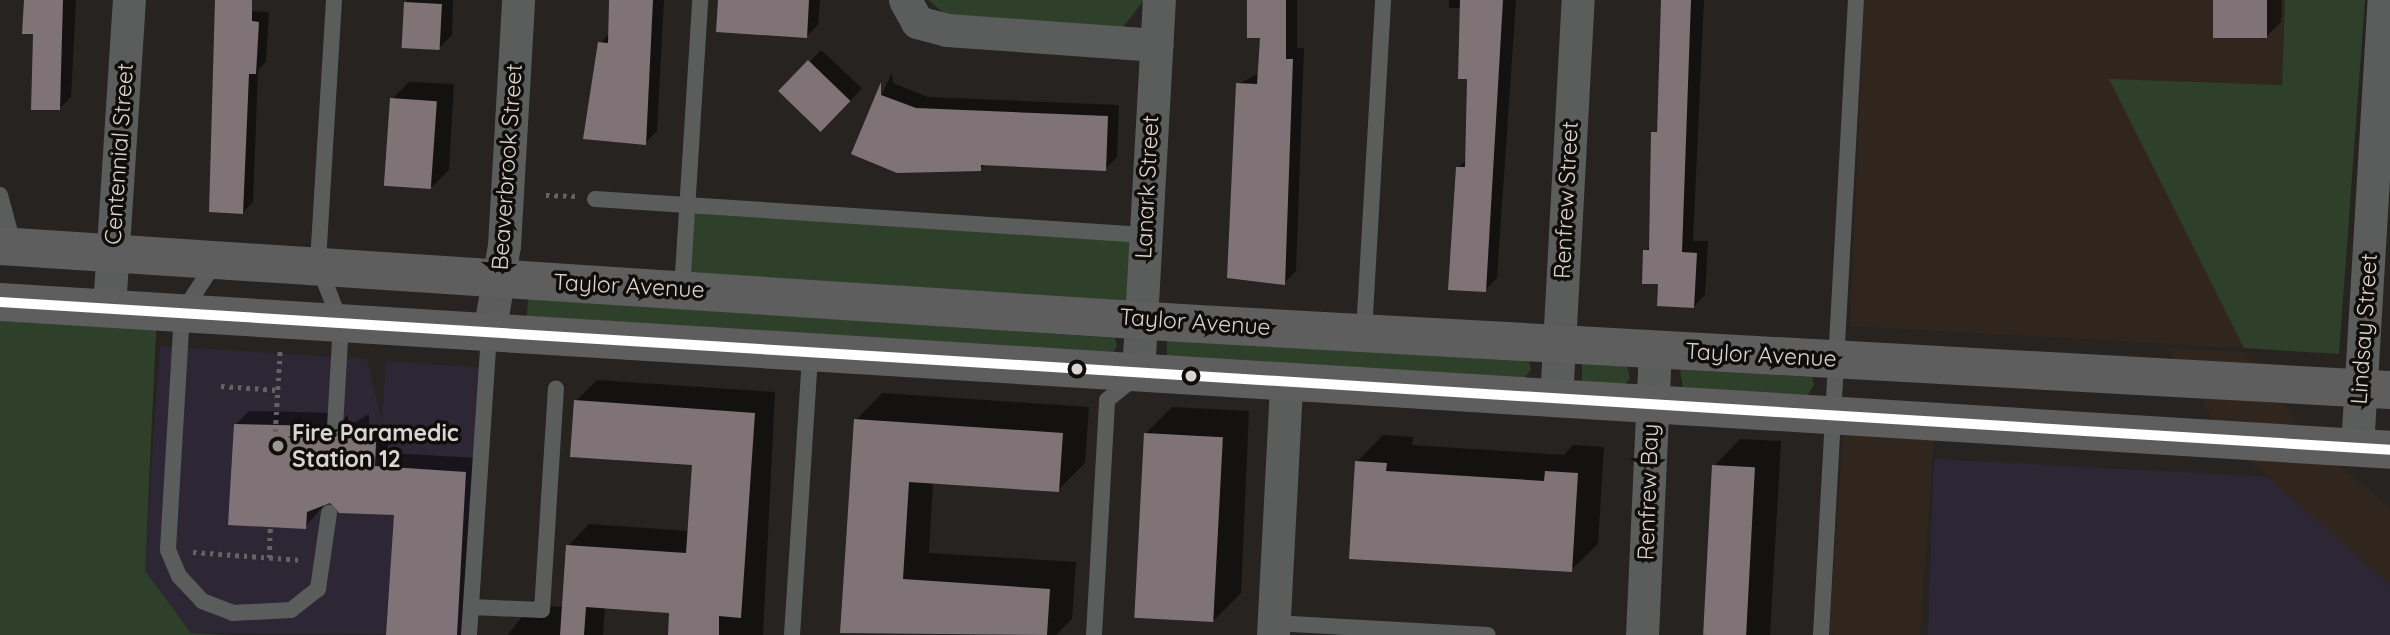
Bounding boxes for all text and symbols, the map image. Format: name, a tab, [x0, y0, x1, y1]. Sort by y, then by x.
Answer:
street label: Centennial Street	[99, 62, 139, 246]
street label: Beaverbrook Street	[486, 63, 528, 271]
street label: Lanark Street	[1129, 115, 1165, 259]
street label: Renfrew Street	[1548, 121, 1584, 279]
street label: Lindsay Street	[2345, 252, 2383, 406]
street label: Taylor Avenue	[553, 268, 705, 304]
street label: Taylor Avenue	[1119, 303, 1271, 341]
street label: Taylor Avenue	[1685, 337, 1837, 373]
unlabelled marker	[1070, 362, 1084, 376]
unlabelled marker	[1184, 369, 1198, 383]
place label: Fire Paramedic Station 12	[292, 419, 459, 473]
street label: Renfrew Bay	[1632, 423, 1664, 561]
marker: Fire Paramedic Station 12	[270, 438, 286, 454]

